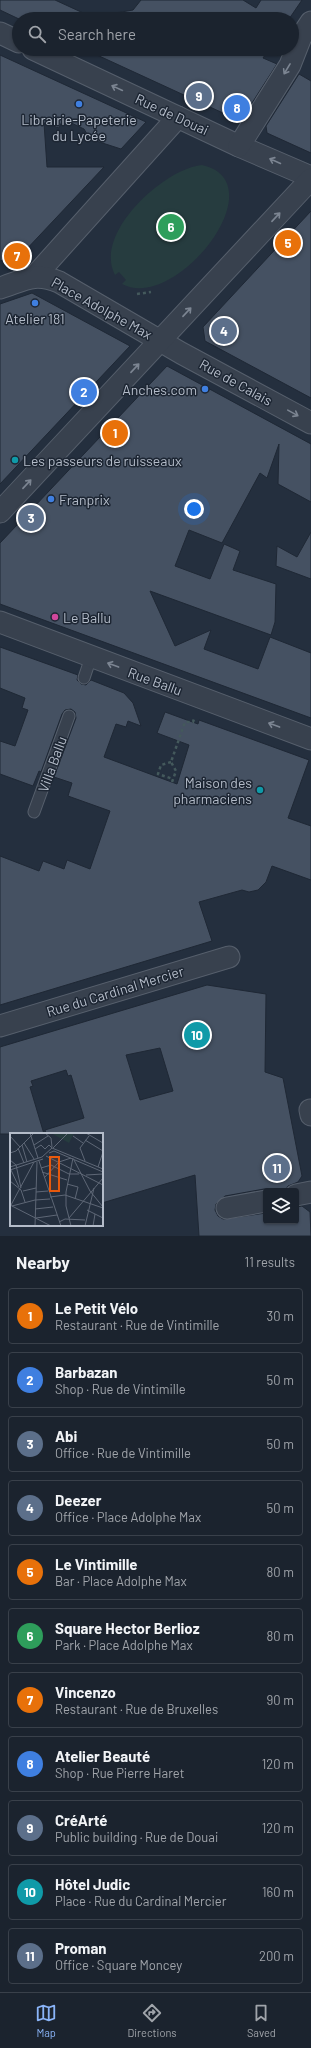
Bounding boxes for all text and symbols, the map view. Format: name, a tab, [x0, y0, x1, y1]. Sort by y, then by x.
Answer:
search box	[12, 12, 299, 56]
icon: search	[26, 23, 48, 45]
text: Search here	[58, 25, 136, 43]
one-way arrow	[282, 63, 290, 75]
pin: 9	[186, 81, 212, 111]
one-way arrow	[111, 84, 123, 91]
street label: Rue de Douai	[133, 90, 211, 138]
pin: 8	[224, 93, 250, 123]
marker: Librairie-Papeterie du Lycée	[74, 99, 84, 109]
place label: Librairie-Papeterie du Lycée	[21, 111, 137, 144]
one-way arrow	[270, 157, 282, 164]
pin: 6	[158, 212, 184, 242]
one-way arrow	[271, 212, 281, 222]
pin: 5	[275, 228, 301, 258]
pin: 7	[4, 241, 30, 271]
street label: Place Adolphe Max	[49, 273, 155, 343]
marker: Atelier 181	[30, 298, 40, 308]
one-way arrow	[183, 307, 192, 317]
place label: Atelier 181	[5, 310, 65, 327]
pin: 4	[211, 316, 237, 346]
street label: Rue de Calais	[197, 355, 276, 409]
one-way arrow	[130, 364, 139, 374]
pin: 2	[71, 377, 97, 407]
place label: Anches.com	[122, 381, 197, 398]
marker: Anches.com	[200, 384, 210, 394]
one-way arrow	[287, 410, 299, 418]
pin: 1	[102, 418, 128, 448]
place label: Les passeurs de ruisseaux	[23, 452, 182, 469]
marker: Les passeurs de ruisseaux	[10, 455, 20, 465]
one-way arrow	[22, 479, 31, 489]
place label: Franprix	[59, 491, 110, 508]
marker: Franprix	[46, 494, 56, 504]
your location	[184, 499, 204, 519]
pin: 3	[18, 503, 44, 533]
place label: Le Ballu	[63, 609, 111, 626]
marker: Le Ballu	[50, 612, 60, 622]
one-way arrow	[108, 661, 120, 669]
street label: Rue Ballu	[126, 663, 184, 699]
one-way arrow	[269, 721, 281, 729]
street label: Villa Ballu	[34, 734, 70, 794]
place label: Maison des pharmaciens	[173, 774, 252, 807]
marker: Maison des pharmaciens	[255, 785, 265, 795]
street label: Rue du Cardinal Mercier	[44, 962, 186, 1020]
pin: 10	[184, 1020, 210, 1050]
inset map	[10, 1133, 103, 1226]
pin: 11	[264, 1153, 290, 1183]
map controls	[263, 1188, 299, 1224]
button: layers	[263, 1188, 299, 1224]
text: Nearby	[16, 1252, 70, 1272]
text: 11 results	[245, 1254, 295, 1270]
text: Le Petit Vélo	[55, 1299, 138, 1317]
text: 1	[28, 1308, 32, 1324]
text: 30 m	[267, 1308, 294, 1324]
text: Restaurant · Rue de Vintimille	[55, 1317, 219, 1333]
text: Barbazan	[55, 1363, 117, 1381]
text: 2	[26, 1372, 34, 1388]
text: 50 m	[267, 1372, 294, 1388]
text: Shop · Rue de Vintimille	[55, 1381, 186, 1397]
text: Abi	[55, 1427, 77, 1445]
text: 3	[26, 1436, 34, 1452]
text: 50 m	[267, 1436, 294, 1452]
text: Office · Rue de Vintimille	[55, 1445, 191, 1461]
text: Deezer	[55, 1491, 102, 1509]
text: 4	[26, 1500, 34, 1516]
text: 50 m	[267, 1500, 294, 1516]
text: Office · Place Adolphe Max	[55, 1509, 201, 1525]
text: Le Vintimille	[55, 1555, 138, 1573]
text: 5	[26, 1564, 34, 1580]
text: 80 m	[267, 1564, 294, 1580]
text: Bar · Place Adolphe Max	[55, 1573, 187, 1589]
text: Square Hector Berlioz	[55, 1619, 200, 1637]
text: 6	[27, 1628, 33, 1644]
text: 80 m	[267, 1628, 294, 1644]
text: Park · Place Adolphe Max	[55, 1637, 193, 1653]
text: Vincenzo	[55, 1683, 116, 1701]
text: 7	[27, 1692, 33, 1708]
text: 90 m	[267, 1692, 294, 1708]
text: Restaurant · Rue de Bruxelles	[55, 1701, 218, 1717]
text: Atelier Beauté	[55, 1747, 150, 1765]
text: 8	[26, 1756, 34, 1772]
text: 120 m	[262, 1756, 294, 1772]
text: Shop · Rue Pierre Haret	[55, 1765, 184, 1781]
text: CréArté	[55, 1811, 108, 1829]
text: 9	[27, 1820, 33, 1836]
text: 120 m	[262, 1820, 294, 1836]
text: Public building · Rue de Douai	[55, 1829, 218, 1845]
text: Hôtel Judic	[55, 1875, 130, 1893]
text: 10	[24, 1884, 36, 1900]
text: 160 m	[262, 1884, 294, 1900]
text: Place · Rue du Cardinal Mercier	[55, 1893, 226, 1909]
text: Proman	[55, 1939, 107, 1957]
text: 11	[25, 1948, 35, 1964]
text: 200 m	[259, 1948, 294, 1964]
text: Office · Square Moncey	[55, 1957, 182, 1973]
tab: Map	[35, 2002, 57, 2039]
tab: Directions	[127, 2002, 177, 2039]
tab: Saved	[247, 2002, 276, 2039]

